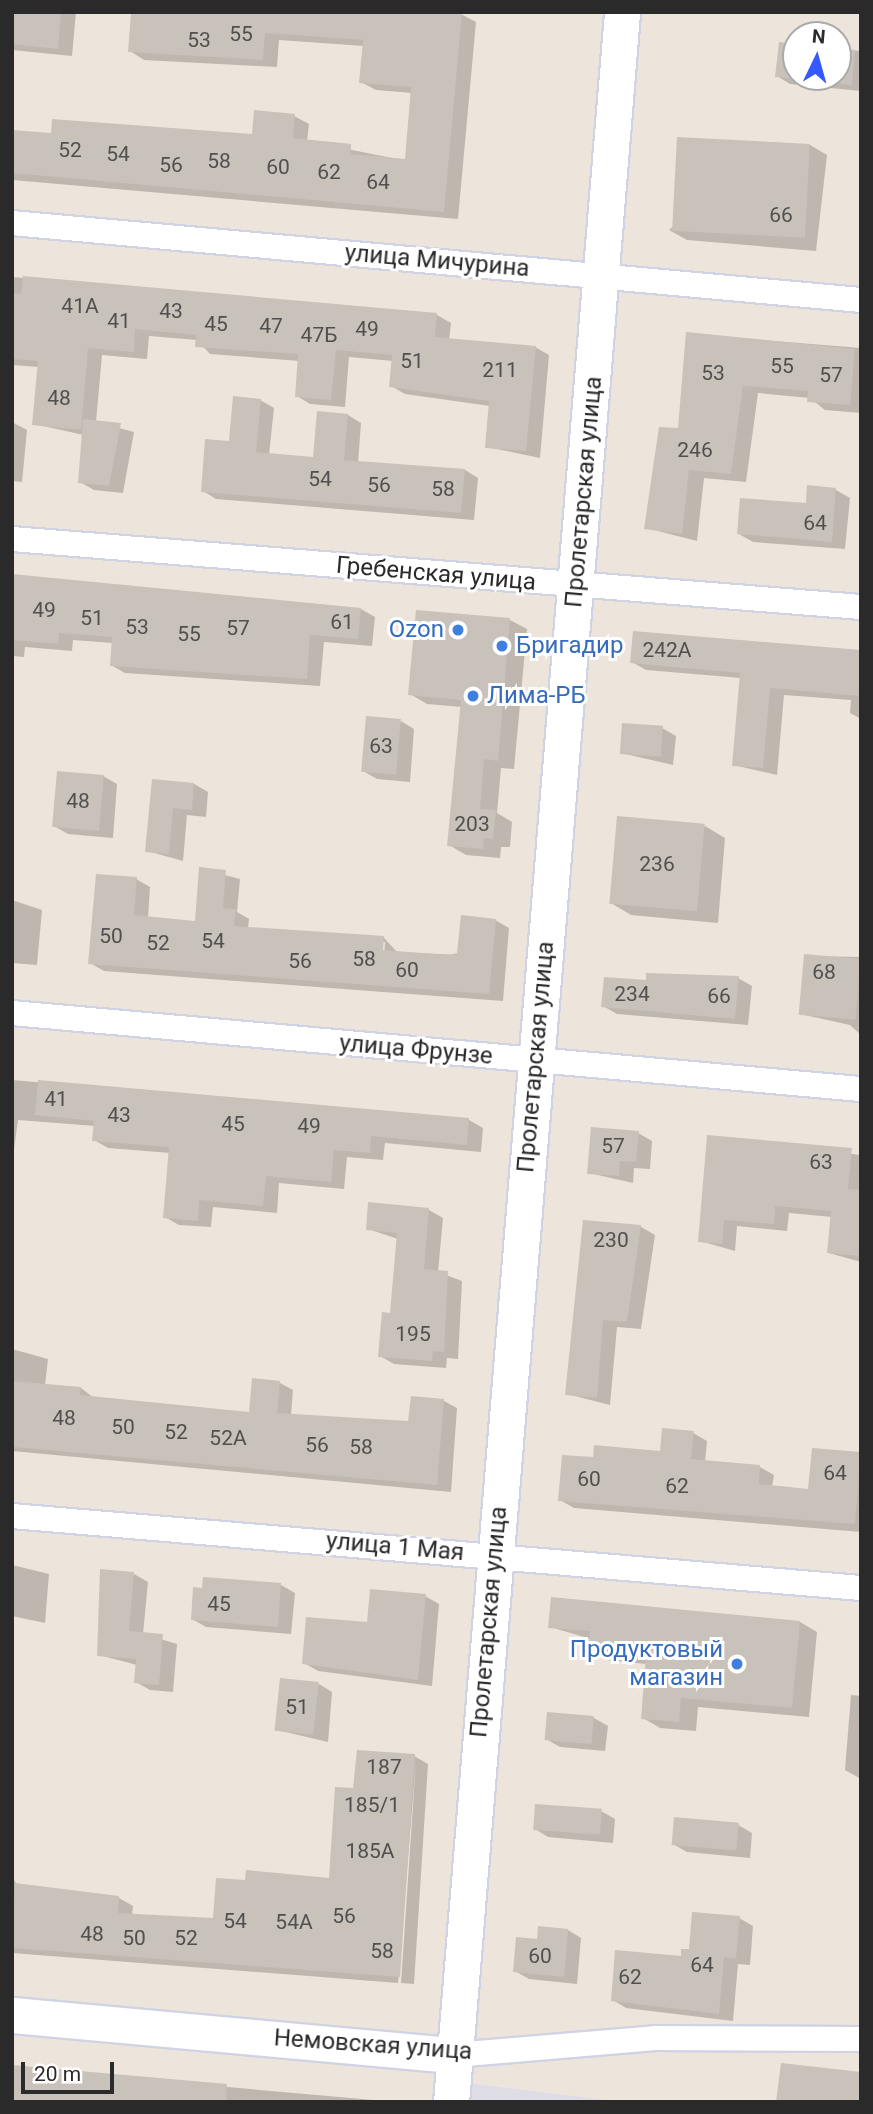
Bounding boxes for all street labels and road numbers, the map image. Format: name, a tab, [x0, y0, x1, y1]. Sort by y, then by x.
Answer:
street label: улица Мичурина	[343, 239, 531, 283]
street label: Пролетарская улица	[560, 375, 608, 609]
street label: Гребенская улица	[335, 551, 537, 597]
street label: Пролетарская улица	[512, 940, 560, 1174]
street label: улица Фрунзе	[338, 1029, 494, 1071]
street label: Пролетарская улица	[465, 1505, 513, 1739]
street label: улица 1 Мая	[325, 1527, 465, 1567]
street label: Немовская улица	[273, 2024, 473, 2066]

